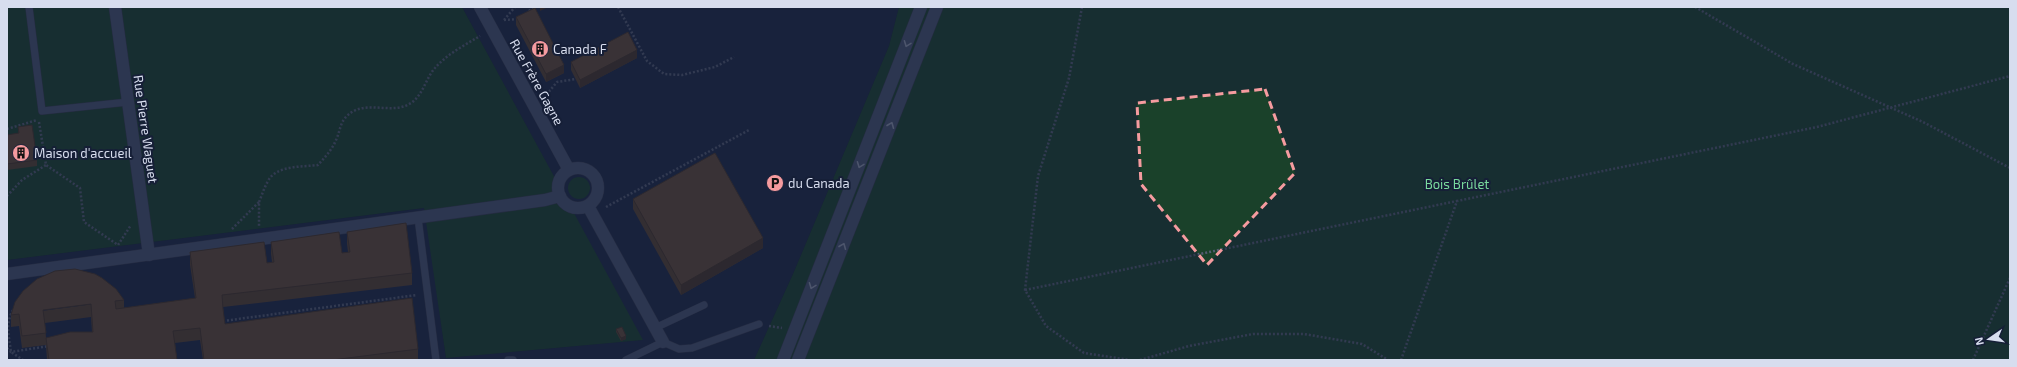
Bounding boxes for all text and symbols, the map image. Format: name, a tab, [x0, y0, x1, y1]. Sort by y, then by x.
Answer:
street label: Rue Frère Gagne	[507, 36, 567, 128]
building icon: Canada F	[530, 39, 550, 59]
one-way arrow	[904, 39, 912, 47]
place label: Canada F	[553, 41, 607, 57]
street label: Rue Pierre Waguet	[130, 74, 162, 184]
one-way arrow	[886, 121, 894, 129]
building icon: Maison d'accueil	[11, 143, 31, 163]
place label: Maison d'accueil	[34, 145, 132, 161]
one-way arrow	[857, 160, 865, 168]
parking icon: du Canada	[765, 173, 785, 193]
place label: du Canada	[788, 175, 850, 191]
park label: Bois Brûlet	[1425, 176, 1489, 192]
one-way arrow	[839, 242, 847, 249]
one-way arrow	[809, 282, 817, 289]
north arrow	[1969, 319, 2009, 359]
text: N	[1972, 336, 1986, 347]

